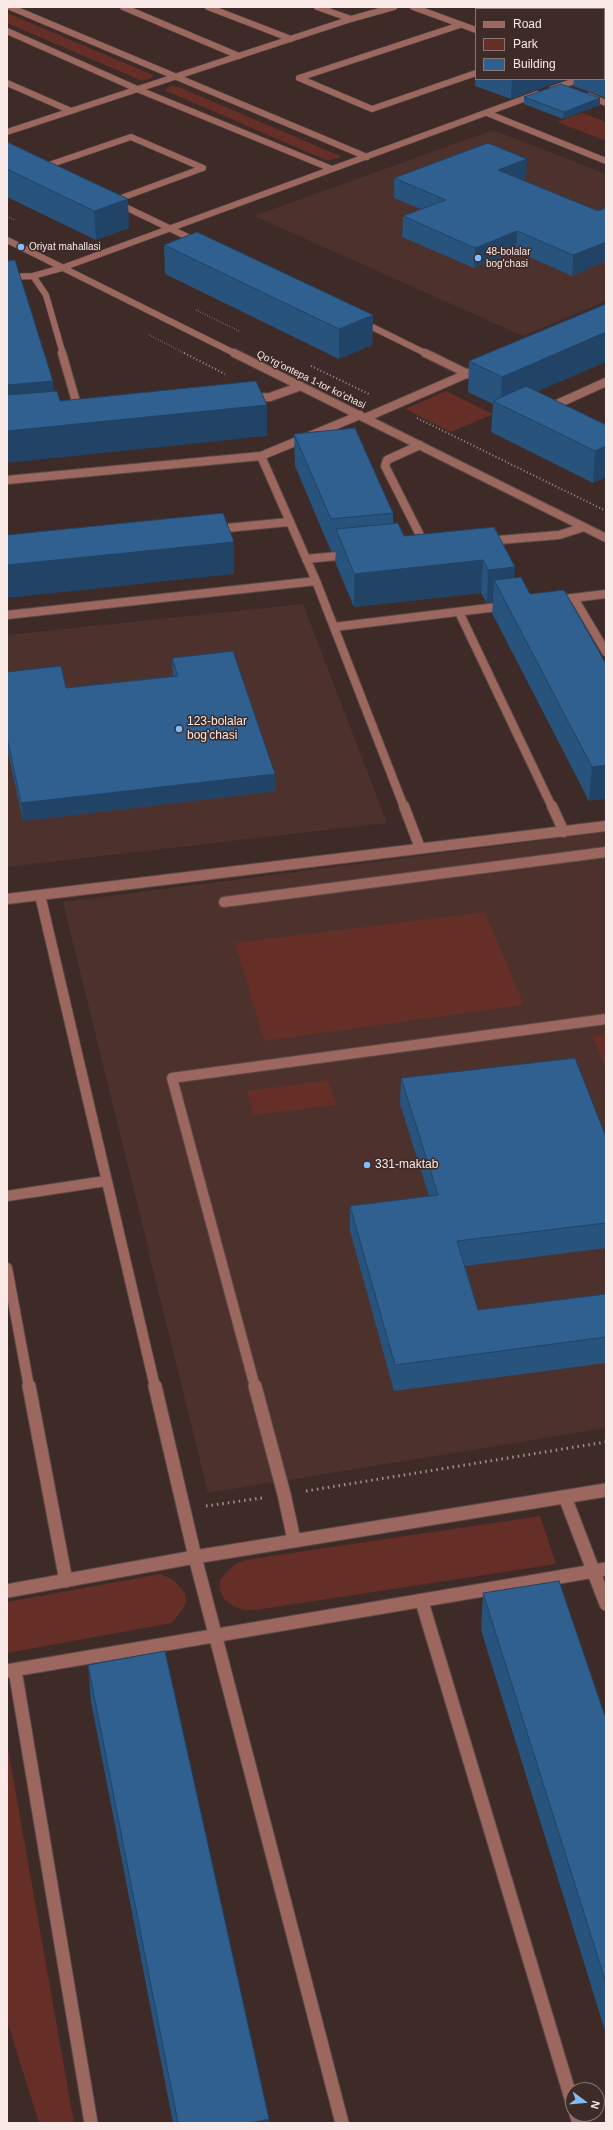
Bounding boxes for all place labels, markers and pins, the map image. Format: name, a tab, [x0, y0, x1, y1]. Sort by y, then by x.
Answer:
place label: Oriyat mahallasi	[29, 241, 101, 253]
marker: Oriyat mahallasi	[16, 242, 26, 252]
place label: 48-bolalar bog'chasi	[486, 246, 530, 270]
marker: 48-bolalar bog'chasi	[473, 253, 483, 263]
place label: 123-bolalar bog'chasi	[187, 715, 247, 743]
marker: 123-bolalar bog'chasi	[174, 724, 184, 734]
place label: 331-maktab	[375, 1158, 438, 1172]
marker: 331-maktab	[362, 1160, 372, 1170]

